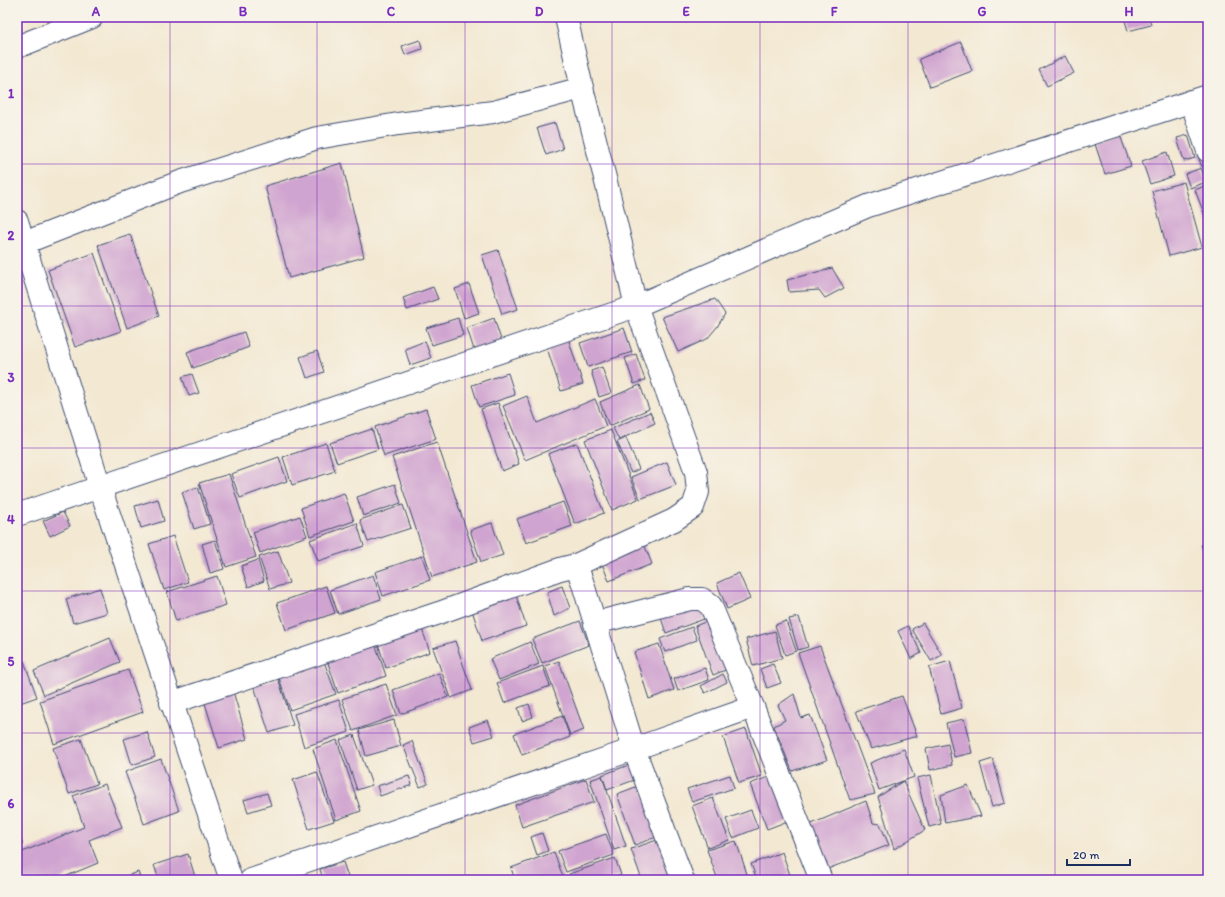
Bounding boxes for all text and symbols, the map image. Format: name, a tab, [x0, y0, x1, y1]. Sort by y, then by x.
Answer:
text: A	[91, 4, 101, 19]
text: B	[239, 4, 248, 19]
text: C	[387, 4, 396, 19]
text: D	[535, 4, 544, 19]
text: E	[682, 4, 690, 19]
text: F	[831, 4, 838, 19]
text: G	[978, 4, 987, 19]
text: H	[1125, 4, 1134, 19]
text: 1	[8, 86, 14, 101]
text: 2	[8, 228, 15, 243]
text: 3	[7, 370, 15, 385]
text: 4	[7, 512, 15, 527]
text: 5	[8, 654, 15, 669]
text: 6	[8, 796, 15, 811]
scale bar	[1067, 841, 1130, 867]
text: 20 m	[1073, 848, 1100, 862]

